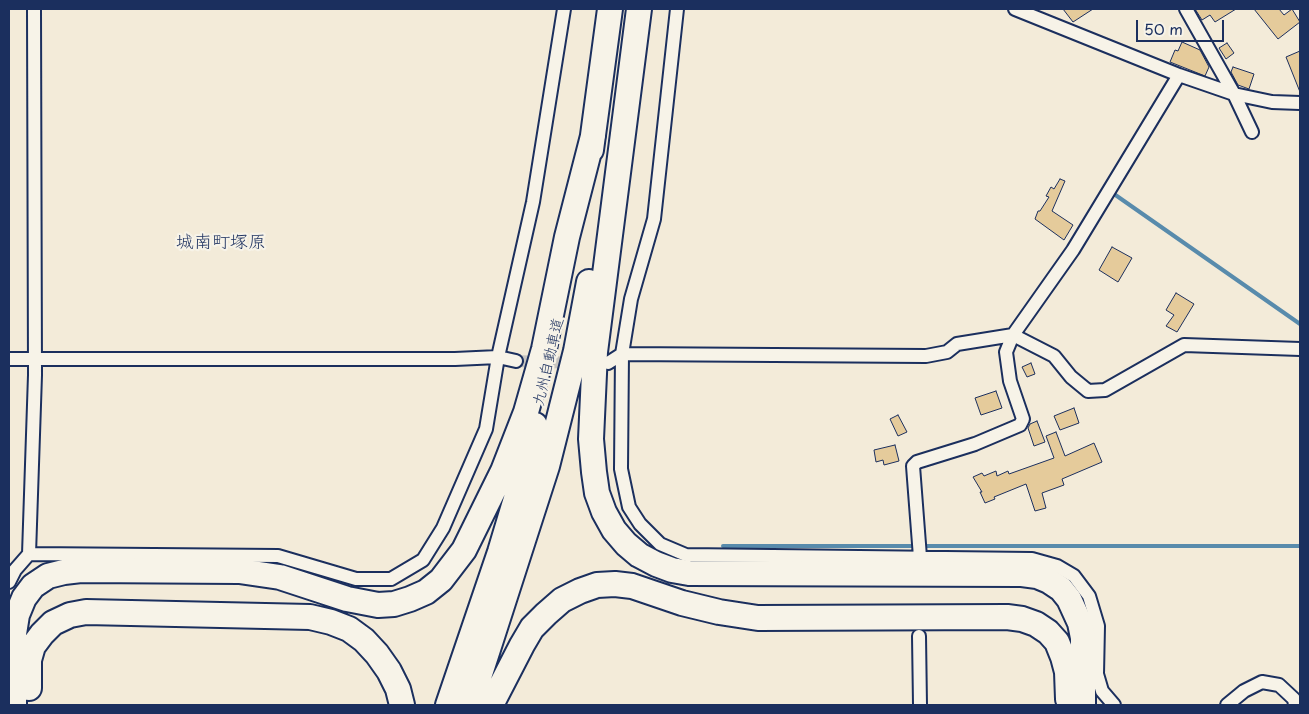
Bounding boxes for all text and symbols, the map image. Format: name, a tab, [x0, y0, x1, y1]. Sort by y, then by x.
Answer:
scale bar	[1139, 10, 1226, 42]
text: 50 m	[1144, 17, 1183, 40]
district label: 城南町塚原	[176, 232, 266, 254]
street label: 九州自動車道	[530, 316, 568, 408]

